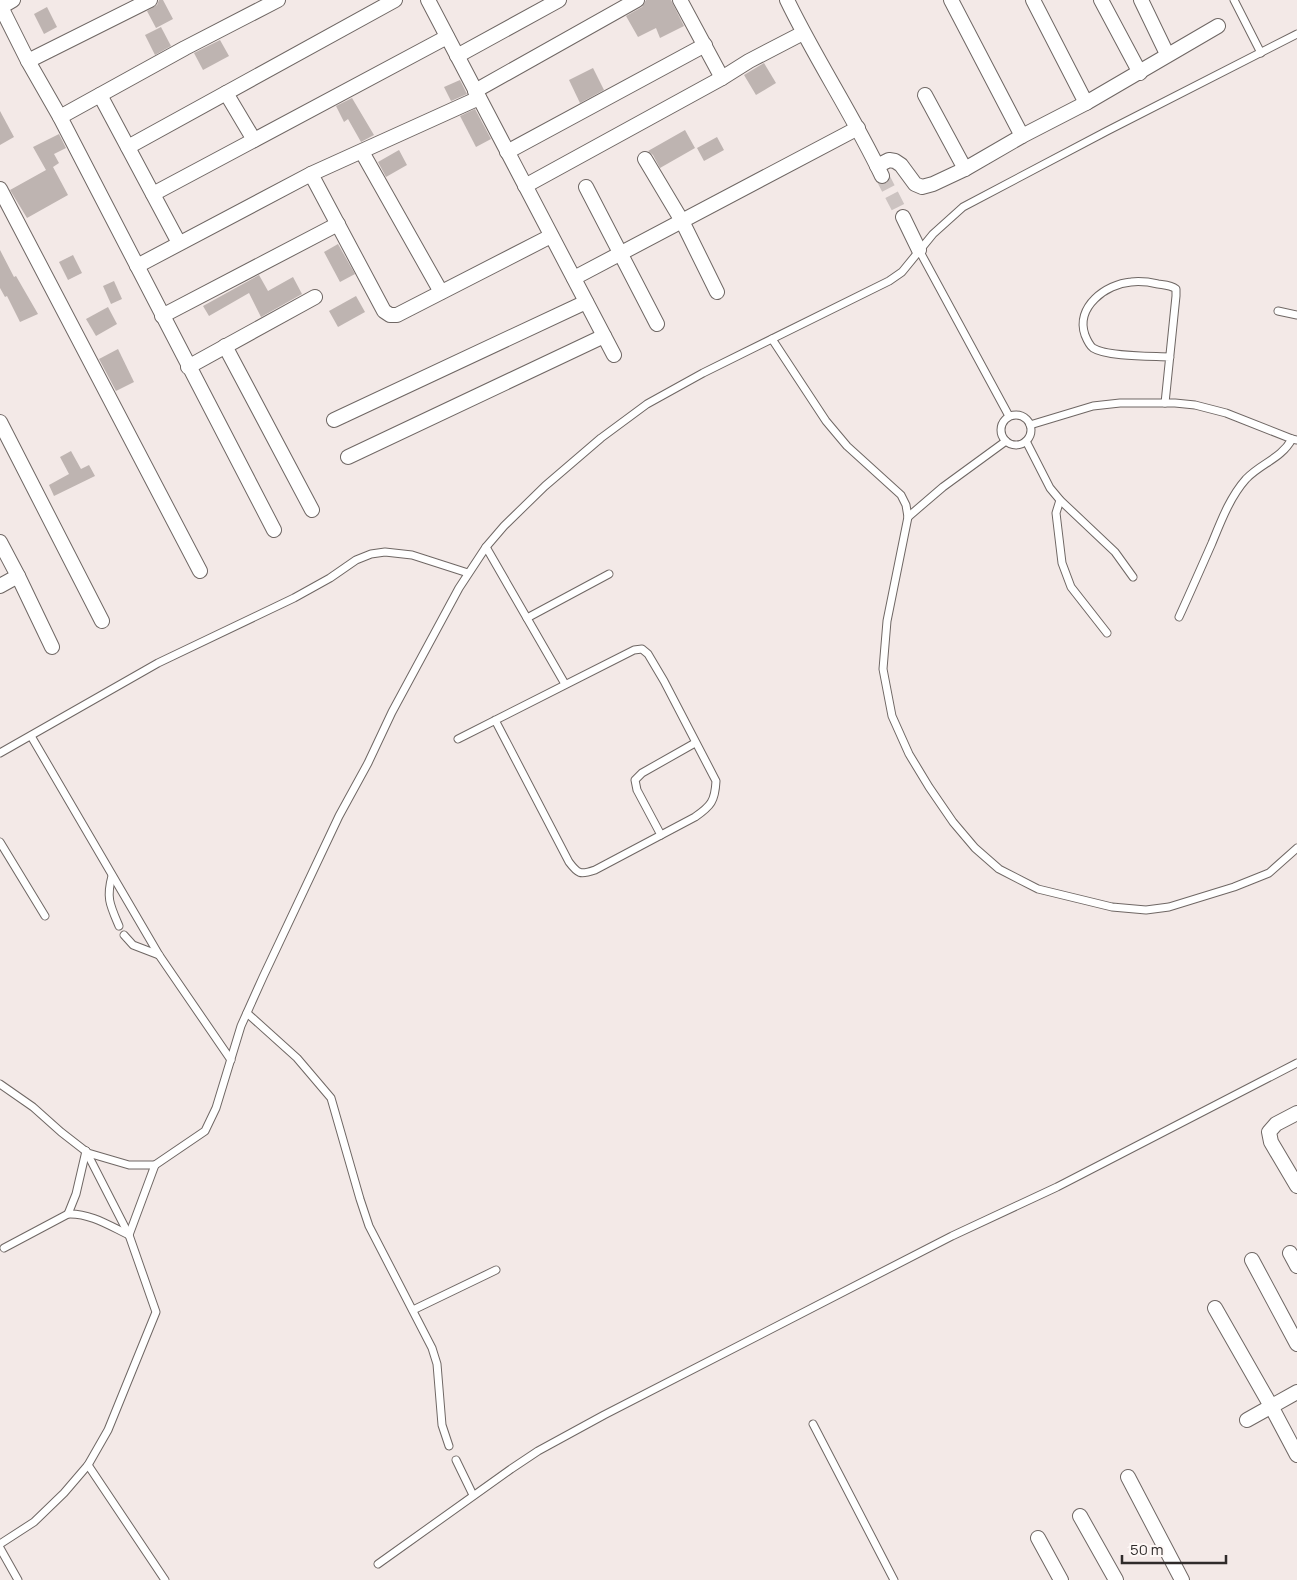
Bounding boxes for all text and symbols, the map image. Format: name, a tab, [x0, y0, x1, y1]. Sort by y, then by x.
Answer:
scale bar	[1122, 1532, 1226, 1564]
text: 50 m	[1130, 1539, 1164, 1560]

